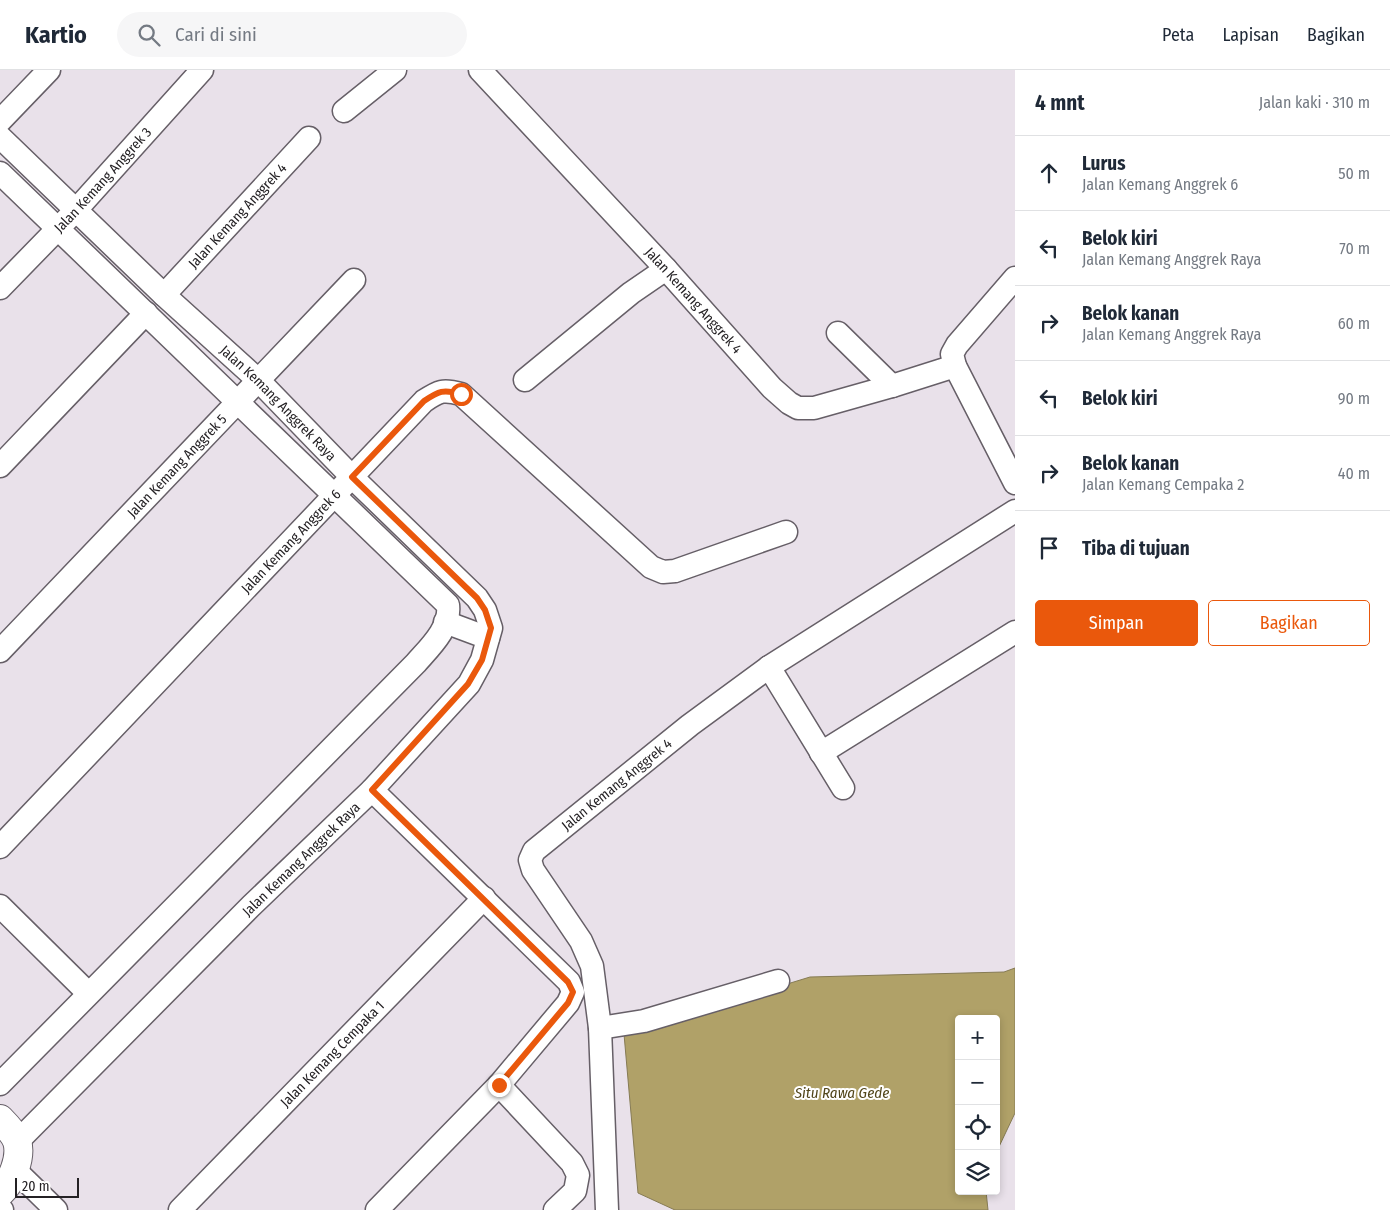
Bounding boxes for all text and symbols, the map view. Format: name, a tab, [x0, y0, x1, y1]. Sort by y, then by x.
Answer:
search box	[117, 12, 467, 57]
text: Kartio	[25, 21, 87, 49]
icon: search	[135, 21, 163, 49]
text: Cari di sini	[175, 23, 257, 46]
text: Peta	[1162, 24, 1194, 46]
text: Lapisan	[1222, 24, 1279, 46]
text: Bagikan	[1307, 24, 1365, 46]
text: 4 mnt	[1035, 90, 1085, 116]
text: Jalan kaki · 310 m	[1259, 93, 1370, 112]
street label: Jalan Kemang Anggrek 3	[51, 124, 155, 236]
text: Lurus	[1082, 152, 1126, 175]
icon: ahead	[1035, 159, 1063, 187]
street label: Jalan Kemang Anggrek 4	[185, 160, 290, 272]
text: 50 m	[1338, 164, 1370, 183]
text: Jalan Kemang Anggrek 6	[1082, 175, 1238, 194]
text: Belok kiri	[1082, 227, 1158, 250]
icon: left	[1035, 234, 1063, 262]
text: 70 m	[1339, 239, 1370, 258]
street label: Jalan Kemang Anggrek 4	[641, 244, 745, 357]
text: Jalan Kemang Anggrek Raya	[1082, 250, 1261, 269]
text: Belok kanan	[1082, 302, 1179, 325]
icon: right	[1035, 309, 1063, 337]
text: 60 m	[1338, 314, 1370, 333]
text: Jalan Kemang Anggrek Raya	[1082, 325, 1261, 344]
street label: Jalan Kemang Anggrek Raya	[216, 342, 340, 465]
route start	[450, 383, 473, 406]
icon: left	[1035, 384, 1063, 412]
text: Belok kiri	[1082, 387, 1158, 410]
text: 90 m	[1338, 389, 1370, 408]
street label: Jalan Kemang Anggrek 5	[124, 411, 230, 521]
text: Belok kanan	[1082, 452, 1179, 475]
icon: right	[1035, 459, 1063, 487]
text: 40 m	[1338, 464, 1370, 483]
text: Jalan Kemang Cempaka 2	[1082, 475, 1244, 494]
street label: Jalan Kemang Anggrek 6	[238, 486, 345, 597]
icon: arrive	[1035, 534, 1063, 562]
text: Tiba di tujuan	[1082, 537, 1190, 560]
button: Simpan	[1035, 600, 1198, 646]
button: Bagikan	[1208, 600, 1370, 646]
street label: Jalan Kemang Anggrek 4	[558, 735, 676, 834]
street label: Jalan Kemang Anggrek Raya	[239, 799, 364, 920]
street label: Jalan Kemang Cempaka 1	[277, 998, 388, 1111]
map controls	[955, 1015, 1000, 1195]
button: +	[955, 1015, 1000, 1060]
button: −	[955, 1060, 1000, 1105]
route end	[488, 1074, 511, 1097]
water label: Situ Rawa Gede	[794, 1084, 889, 1102]
button: locate	[955, 1105, 1000, 1150]
button: layers	[955, 1150, 1000, 1195]
scale bar	[15, 1175, 79, 1198]
text: 20 m	[22, 1178, 50, 1195]

